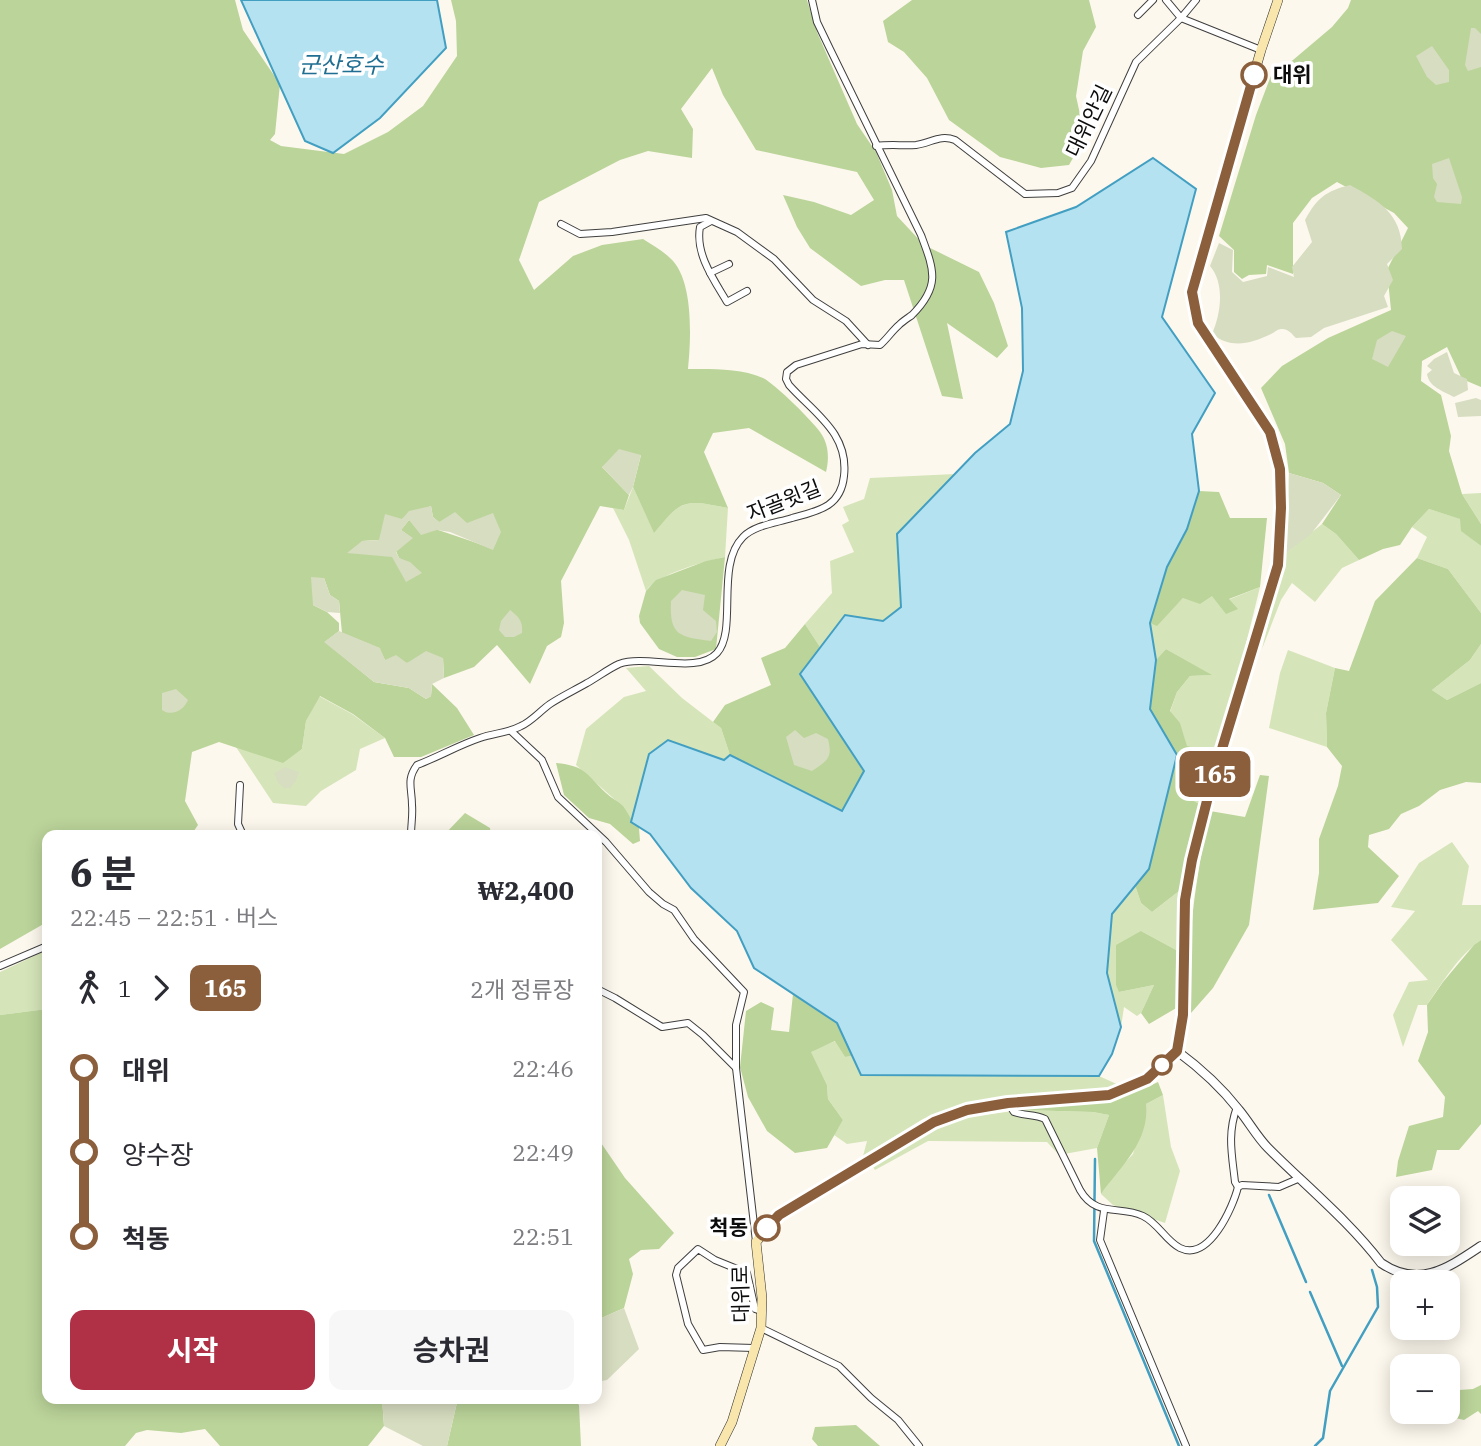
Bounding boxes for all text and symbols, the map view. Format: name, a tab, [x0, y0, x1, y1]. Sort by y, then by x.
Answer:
water label: 군산호수	[299, 49, 384, 79]
place label: 대위	[1273, 60, 1312, 88]
marker: 대위	[1241, 62, 1267, 88]
street label: 대위안길	[1059, 80, 1118, 161]
street label: 자골윗길	[743, 473, 825, 527]
line badge: 165	[1175, 751, 1255, 797]
text: 165	[1193, 758, 1237, 790]
text: 6 분	[70, 848, 137, 897]
text: ₩2,400	[478, 873, 574, 907]
text: 22:45 – 22:51 · 버스	[70, 902, 278, 932]
icon: walk	[70, 969, 108, 1007]
icon: forward	[142, 969, 180, 1007]
text: 165	[204, 972, 247, 1004]
text: 1	[118, 973, 132, 1003]
text: 2개 정류장	[470, 974, 574, 1004]
text: 대위	[122, 1053, 170, 1087]
text: 22:46	[512, 1053, 574, 1083]
unlabelled marker	[1152, 1055, 1172, 1075]
text: 양수장	[122, 1137, 194, 1171]
text: 22:49	[512, 1137, 574, 1167]
map controls	[1390, 1186, 1460, 1424]
button: layers	[1390, 1186, 1460, 1256]
place label: 척동	[709, 1213, 748, 1241]
marker: 척동	[754, 1215, 780, 1241]
text: 척동	[122, 1221, 170, 1255]
text: 22:51	[512, 1221, 574, 1251]
street label: 대위로	[725, 1265, 755, 1323]
button: +	[1390, 1270, 1460, 1340]
button: 시작	[70, 1310, 315, 1390]
button: 승차권	[329, 1310, 574, 1390]
button: −	[1390, 1354, 1460, 1424]

